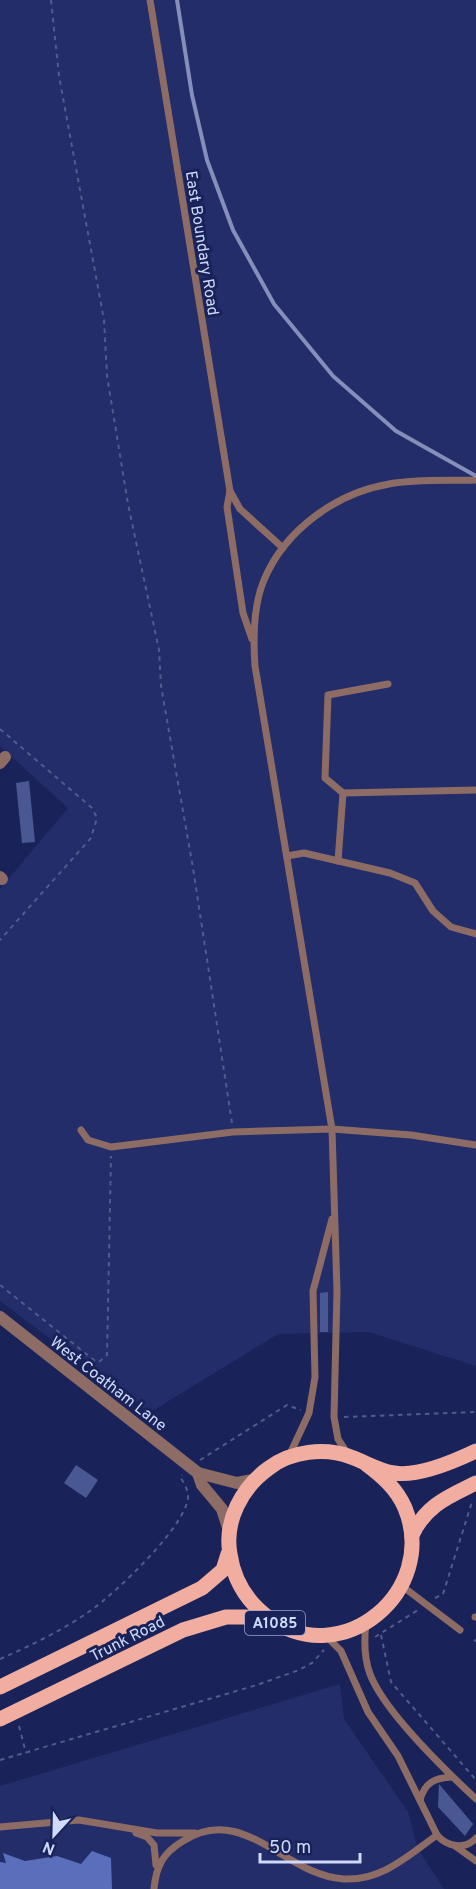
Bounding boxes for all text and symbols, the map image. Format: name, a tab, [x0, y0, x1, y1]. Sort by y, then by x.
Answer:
street label: East Boundary Road	[180, 170, 222, 317]
street label: West Coatham Lane	[45, 1333, 170, 1436]
road number: A1085	[245, 1611, 305, 1635]
street label: Trunk Road	[87, 1612, 169, 1667]
north arrow	[24, 1805, 84, 1865]
scale bar	[260, 1826, 360, 1864]
text: N	[40, 1836, 58, 1858]
text: 50 m	[269, 1837, 311, 1860]

